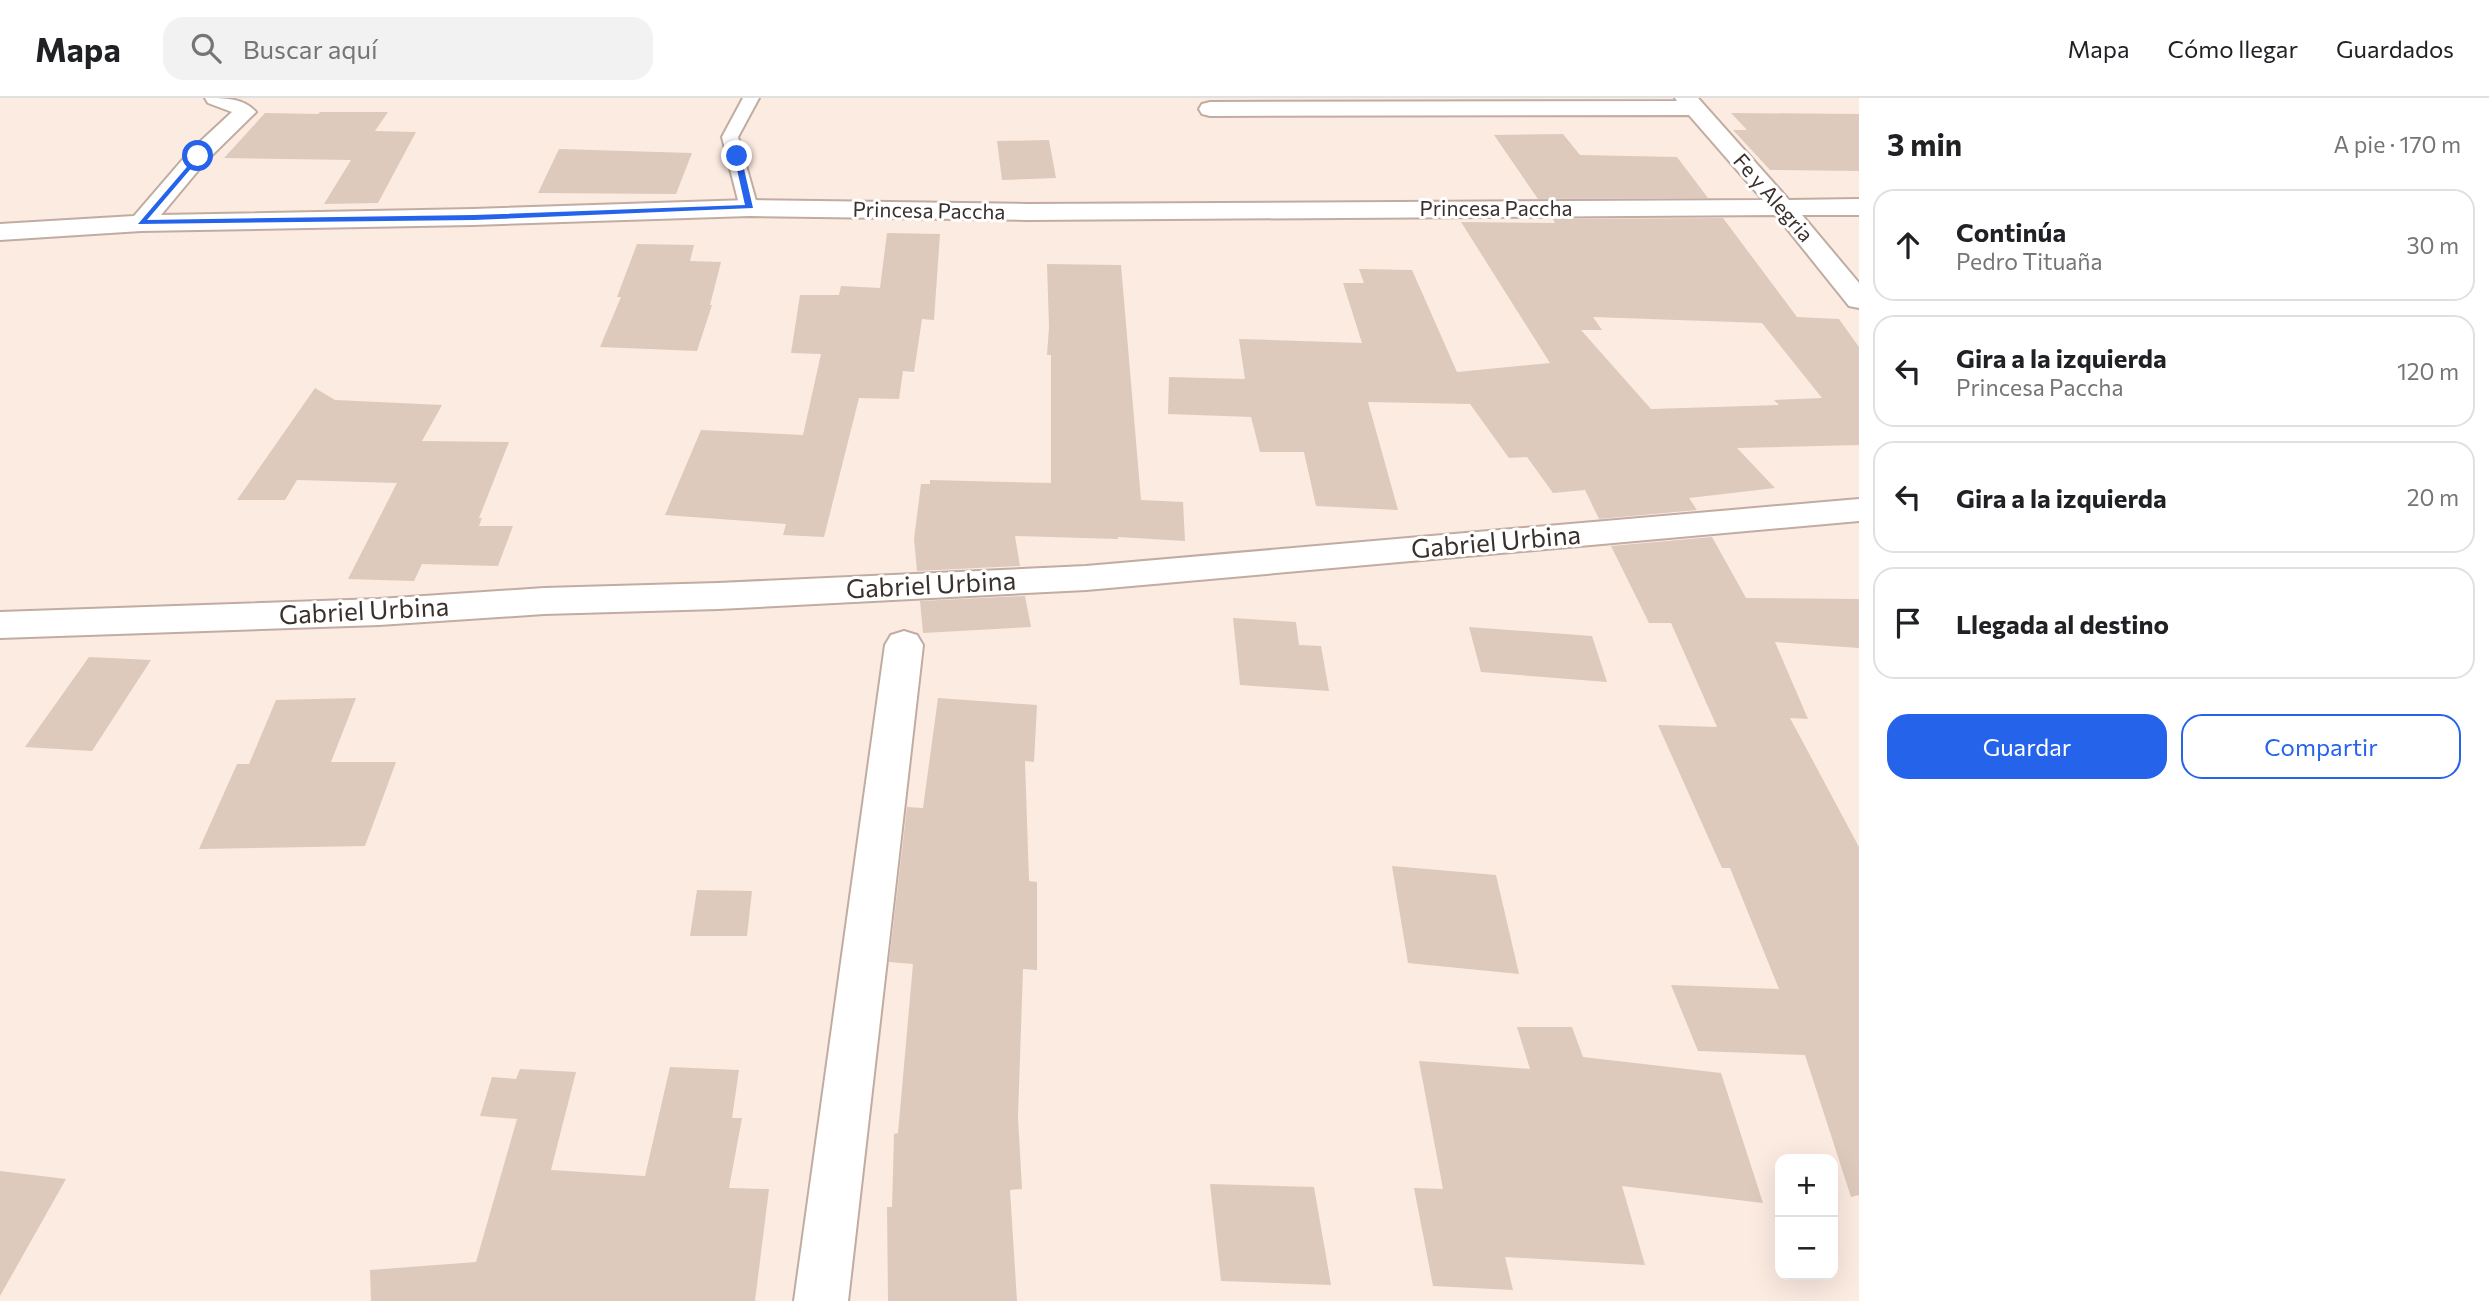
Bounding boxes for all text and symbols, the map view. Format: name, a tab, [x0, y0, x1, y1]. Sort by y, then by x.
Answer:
search box	[163, 17, 653, 80]
text: Mapa	[35, 28, 121, 69]
icon: search	[187, 29, 225, 67]
text: Buscar aquí	[243, 33, 378, 64]
text: Mapa	[2067, 34, 2130, 63]
text: Cómo llegar	[2168, 34, 2298, 63]
text: Guardados	[2336, 34, 2454, 63]
text: 3 min	[1887, 125, 1962, 162]
text: A pie · 170 m	[2333, 130, 2461, 158]
route start	[182, 140, 213, 171]
route end	[721, 140, 752, 171]
street label: Fe y Alegria	[1729, 148, 1819, 246]
street label: Princesa Paccha	[1420, 195, 1572, 220]
street label: Princesa Paccha	[852, 196, 1006, 223]
text: Continúa	[1956, 216, 2066, 247]
icon: ahead	[1889, 226, 1927, 264]
text: 30 m	[2406, 231, 2459, 259]
text: Pedro Tituaña	[1956, 247, 2103, 275]
text: Gira a la izquierda	[1956, 342, 2167, 373]
icon: left	[1889, 352, 1927, 390]
text: 120 m	[2397, 357, 2459, 385]
text: Princesa Paccha	[1956, 373, 2124, 401]
icon: left	[1889, 478, 1927, 516]
text: Gira a la izquierda	[1956, 482, 2167, 513]
text: 20 m	[2407, 483, 2459, 511]
street label: Gabriel Urbina	[1410, 518, 1582, 563]
street label: Gabriel Urbina	[845, 564, 1017, 603]
street label: Gabriel Urbina	[278, 590, 450, 629]
icon: arrive	[1889, 604, 1927, 642]
text: Llegada al destino	[1956, 608, 2169, 639]
button: Guardar	[1887, 714, 2167, 779]
button: Compartir	[2181, 714, 2461, 779]
map controls	[1775, 1154, 1838, 1280]
button: +	[1775, 1154, 1838, 1217]
button: −	[1775, 1217, 1838, 1280]

